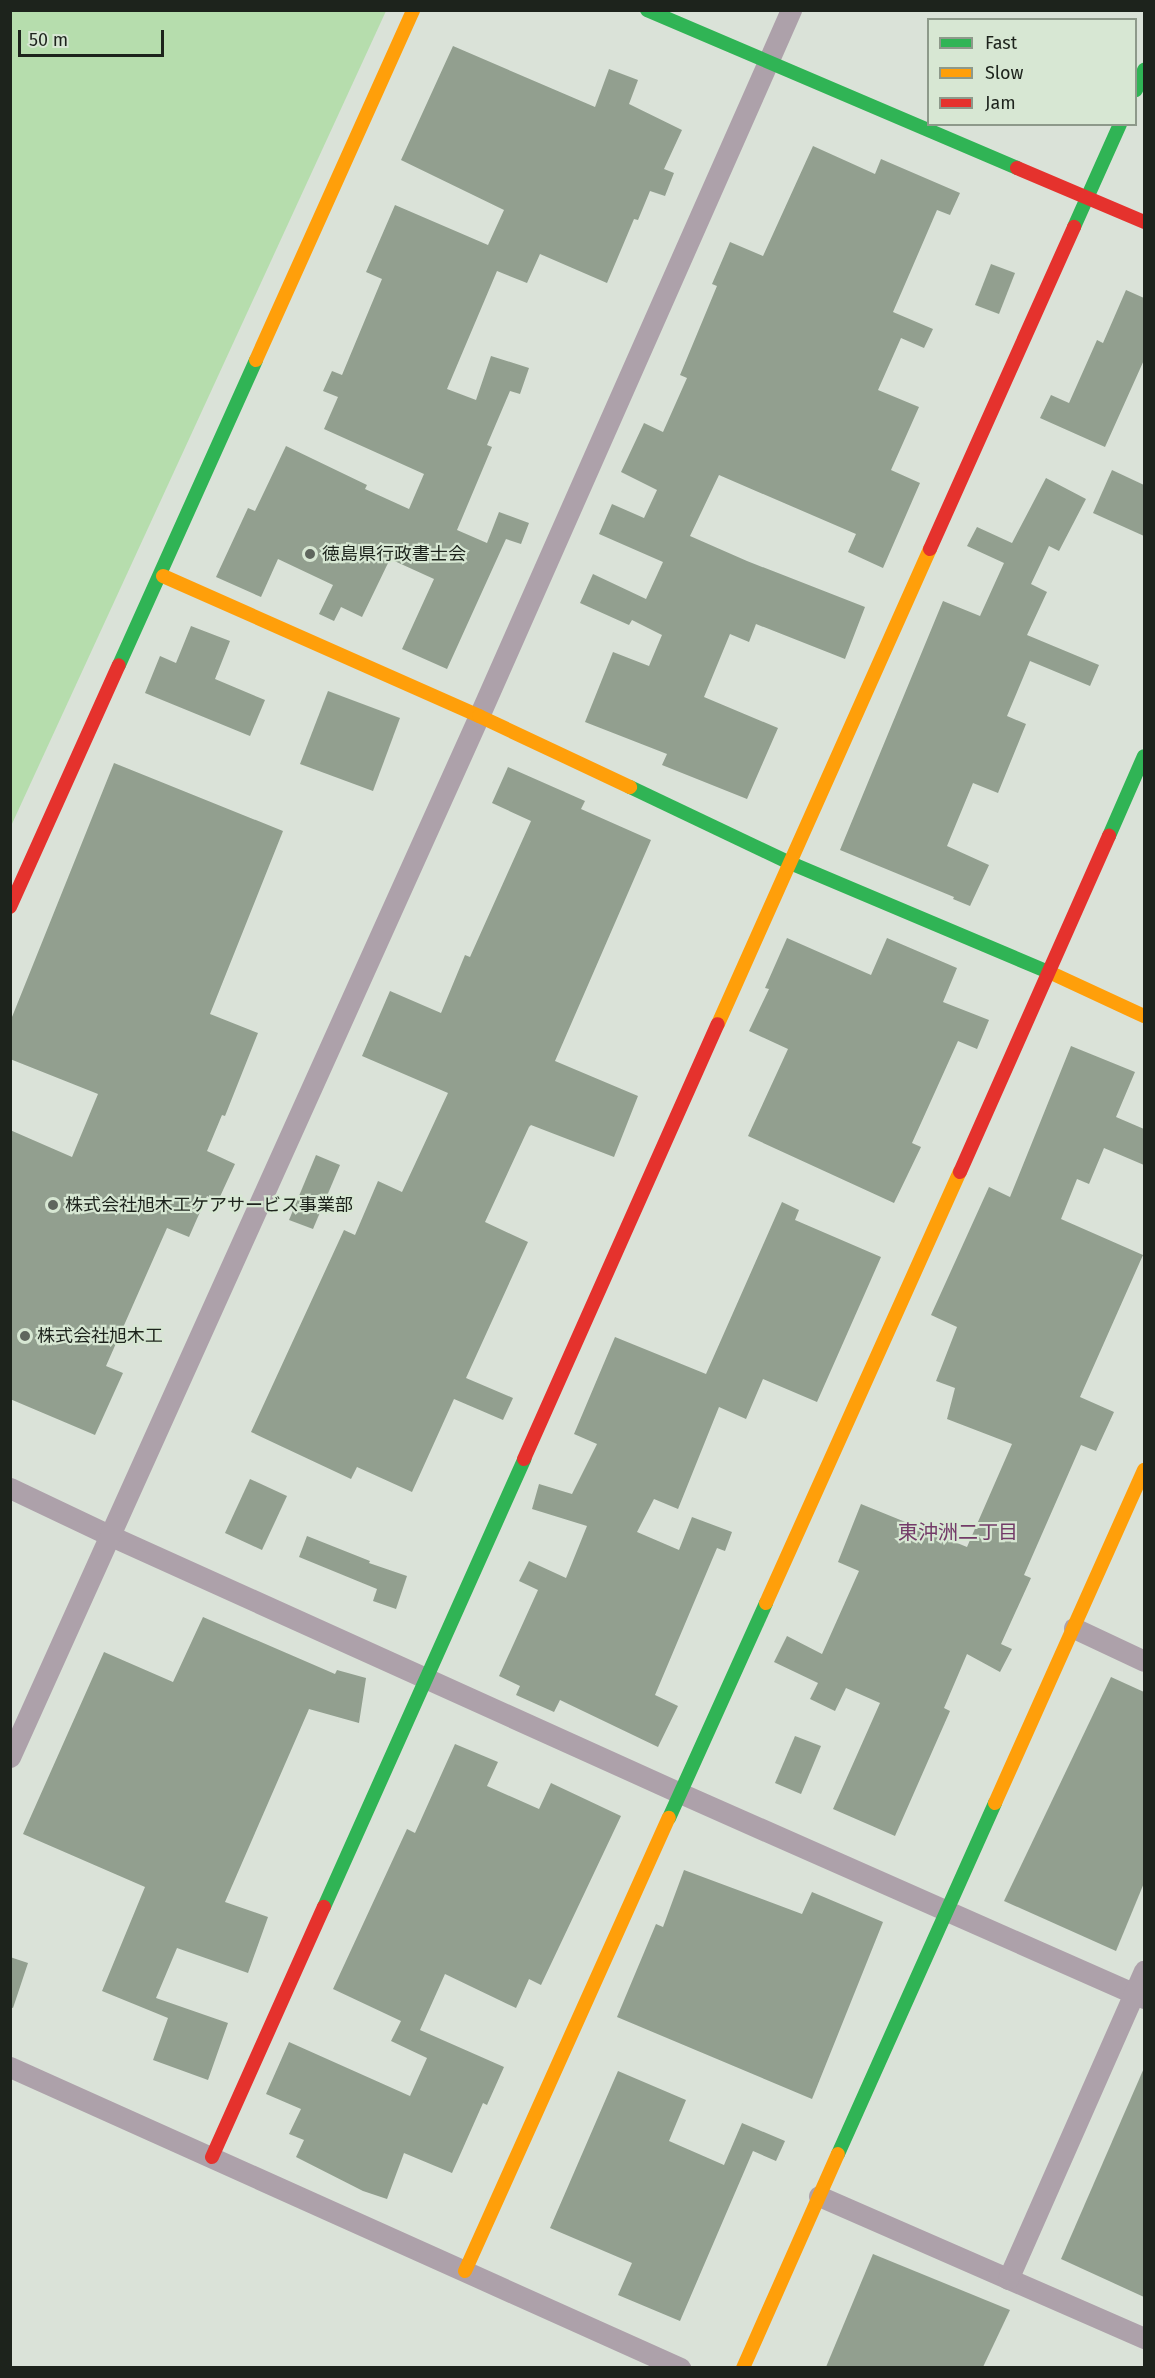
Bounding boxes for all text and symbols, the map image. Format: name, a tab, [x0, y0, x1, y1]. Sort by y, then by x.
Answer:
scale bar	[21, 18, 166, 56]
legend	[927, 18, 1137, 126]
text: 50 m	[29, 29, 68, 51]
text: Fast	[985, 32, 1017, 54]
text: Slow	[985, 62, 1023, 84]
text: Jam	[985, 92, 1016, 114]
place label: 徳島県行政書士会	[322, 543, 466, 565]
marker: 徳島県行政書士会	[303, 547, 317, 561]
place label: 株式会社旭木工ケアサービス事業部	[65, 1194, 353, 1216]
marker: 株式会社旭木工ケアサービス事業部	[46, 1198, 60, 1212]
place label: 株式会社旭木工	[37, 1325, 163, 1347]
marker: 株式会社旭木工	[18, 1329, 32, 1343]
district label: 東沖洲二丁目	[898, 1520, 1018, 1544]

